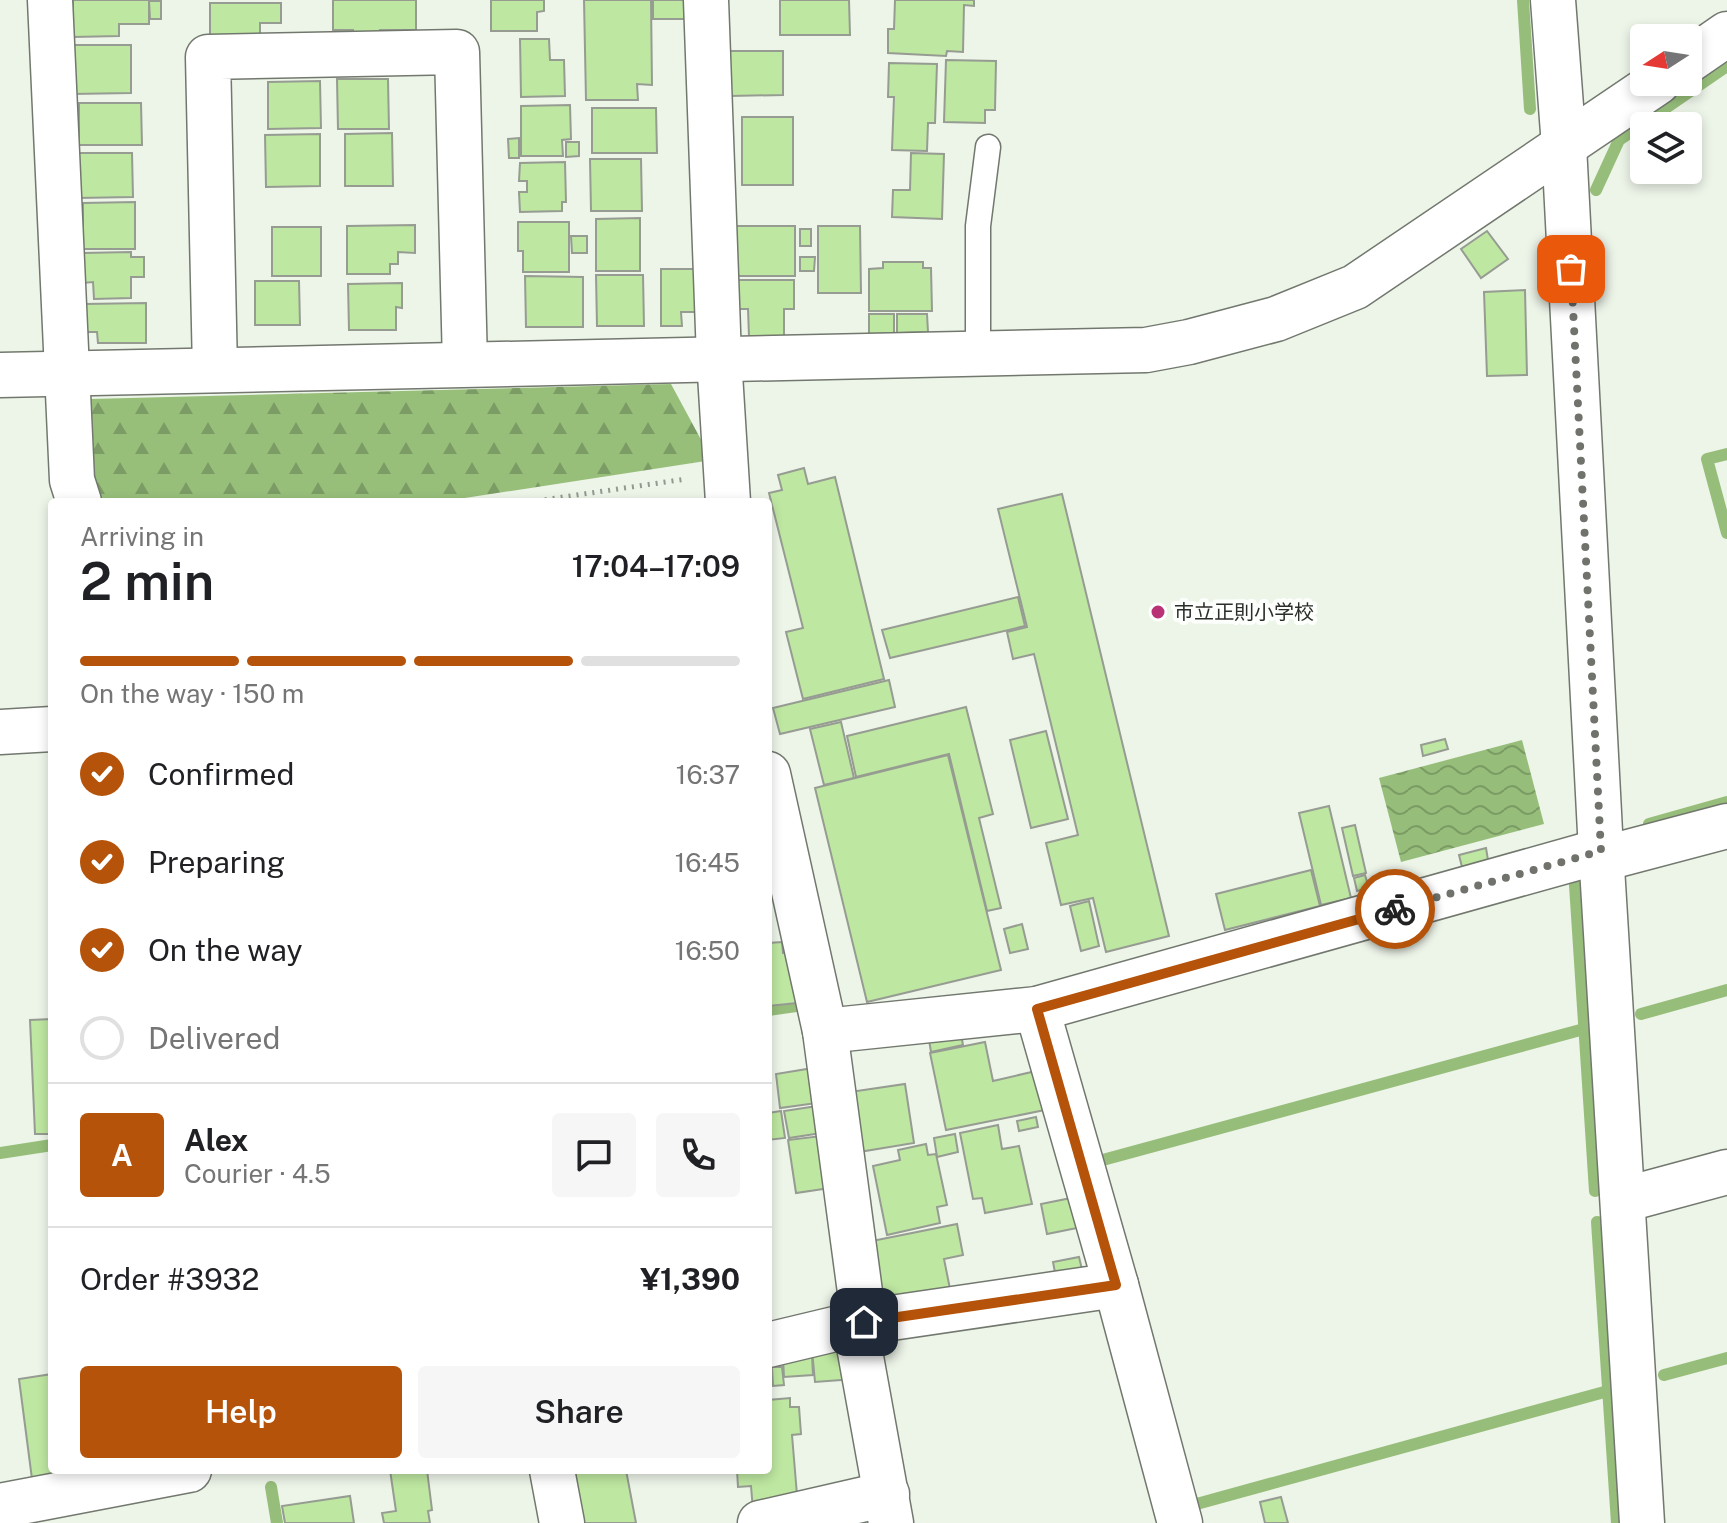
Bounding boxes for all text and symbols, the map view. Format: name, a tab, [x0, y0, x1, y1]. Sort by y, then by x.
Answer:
north arrow	[1630, 24, 1702, 96]
map controls	[1630, 24, 1702, 184]
button: layers	[1630, 112, 1702, 184]
pin	[1537, 235, 1605, 303]
icon: bag	[1549, 247, 1593, 291]
text: Arriving in	[80, 521, 204, 552]
text: 17:04–17:09	[572, 548, 740, 584]
text: 2 min	[80, 551, 214, 612]
place label: 市立正則小学校	[1174, 600, 1314, 624]
marker: 市立正則小学校	[1149, 603, 1167, 621]
text: On the way · 150 m	[80, 678, 304, 709]
icon: check	[80, 752, 124, 796]
text: Confirmed	[148, 756, 294, 792]
text: 16:37	[676, 759, 740, 790]
icon: check	[80, 840, 124, 884]
text: Preparing	[148, 844, 285, 880]
text: 16:45	[675, 847, 740, 878]
courier	[1355, 869, 1435, 949]
icon: bike	[1373, 887, 1417, 931]
icon: check	[80, 928, 124, 972]
text: On the way	[148, 932, 302, 968]
text: 16:50	[675, 935, 740, 966]
text: Delivered	[148, 1020, 280, 1056]
button: chat	[552, 1113, 636, 1197]
button: phone	[656, 1113, 740, 1197]
text: Alex	[184, 1122, 248, 1158]
text: A	[111, 1137, 133, 1173]
text: Courier · 4.5	[184, 1158, 331, 1189]
text: Order #3932	[80, 1261, 259, 1297]
text: ¥1,390	[640, 1261, 740, 1297]
pin	[830, 1288, 898, 1356]
icon: home	[842, 1300, 886, 1344]
button: Help	[80, 1366, 402, 1458]
button: Share	[418, 1366, 740, 1458]

